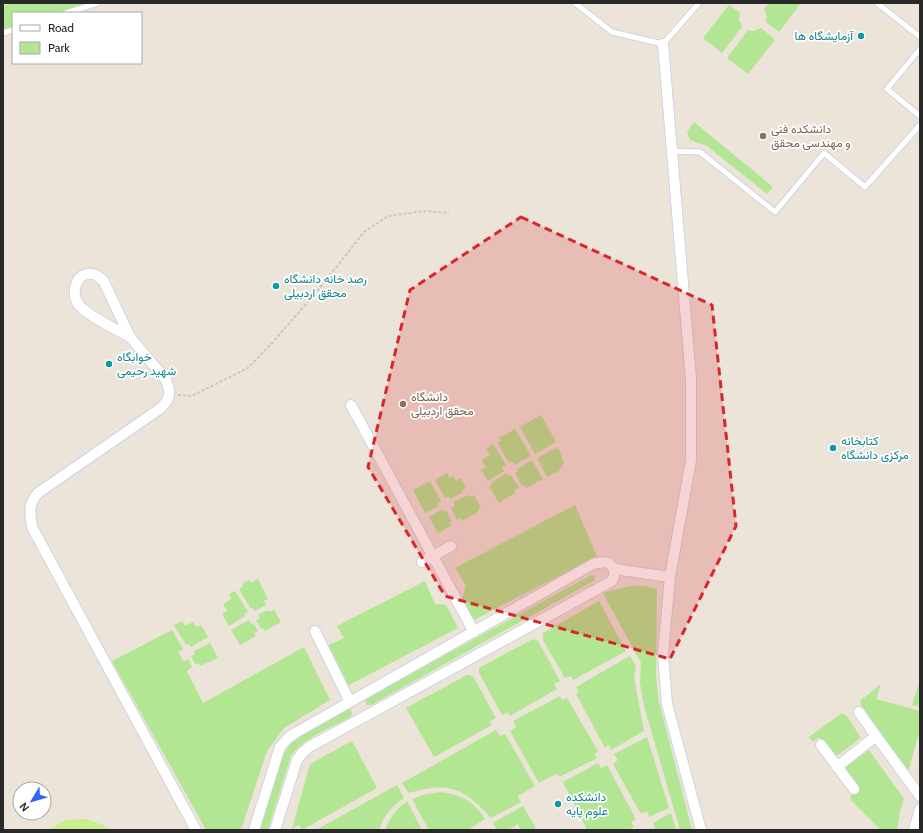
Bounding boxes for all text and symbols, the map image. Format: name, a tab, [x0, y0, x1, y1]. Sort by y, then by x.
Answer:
legend	[12, 12, 142, 64]
text: Road	[48, 20, 74, 35]
place label: آزمایشگاه ها	[795, 28, 854, 44]
marker: آزمایشگاه ها	[856, 31, 866, 41]
text: Park	[48, 40, 70, 55]
place label: دانشکده فنی و مهندسی محقق	[771, 121, 851, 151]
marker: دانشکده فنی و مهندسی محقق	[758, 131, 768, 141]
place label: رصد خانه دانشگاه محقق اردبیلی	[284, 271, 367, 301]
marker: رصد خانه دانشگاه محقق اردبیلی	[271, 281, 281, 291]
place label: خوابگاه شهید رحیمی	[117, 349, 176, 379]
marker: خوابگاه شهید رحیمی	[104, 359, 114, 369]
place label: دانشگاه محقق اردبیلی	[411, 389, 474, 419]
marker: دانشگاه محقق اردبیلی	[398, 399, 408, 409]
place label: کتابخانه مرکزی دانشگاه	[841, 433, 909, 463]
marker: کتابخانه مرکزی دانشگاه	[828, 443, 838, 453]
north arrow	[12, 781, 52, 821]
place label: دانشکده علوم پایه	[566, 789, 608, 819]
marker: دانشکده علوم پایه	[553, 799, 563, 809]
text: N	[16, 800, 32, 815]

